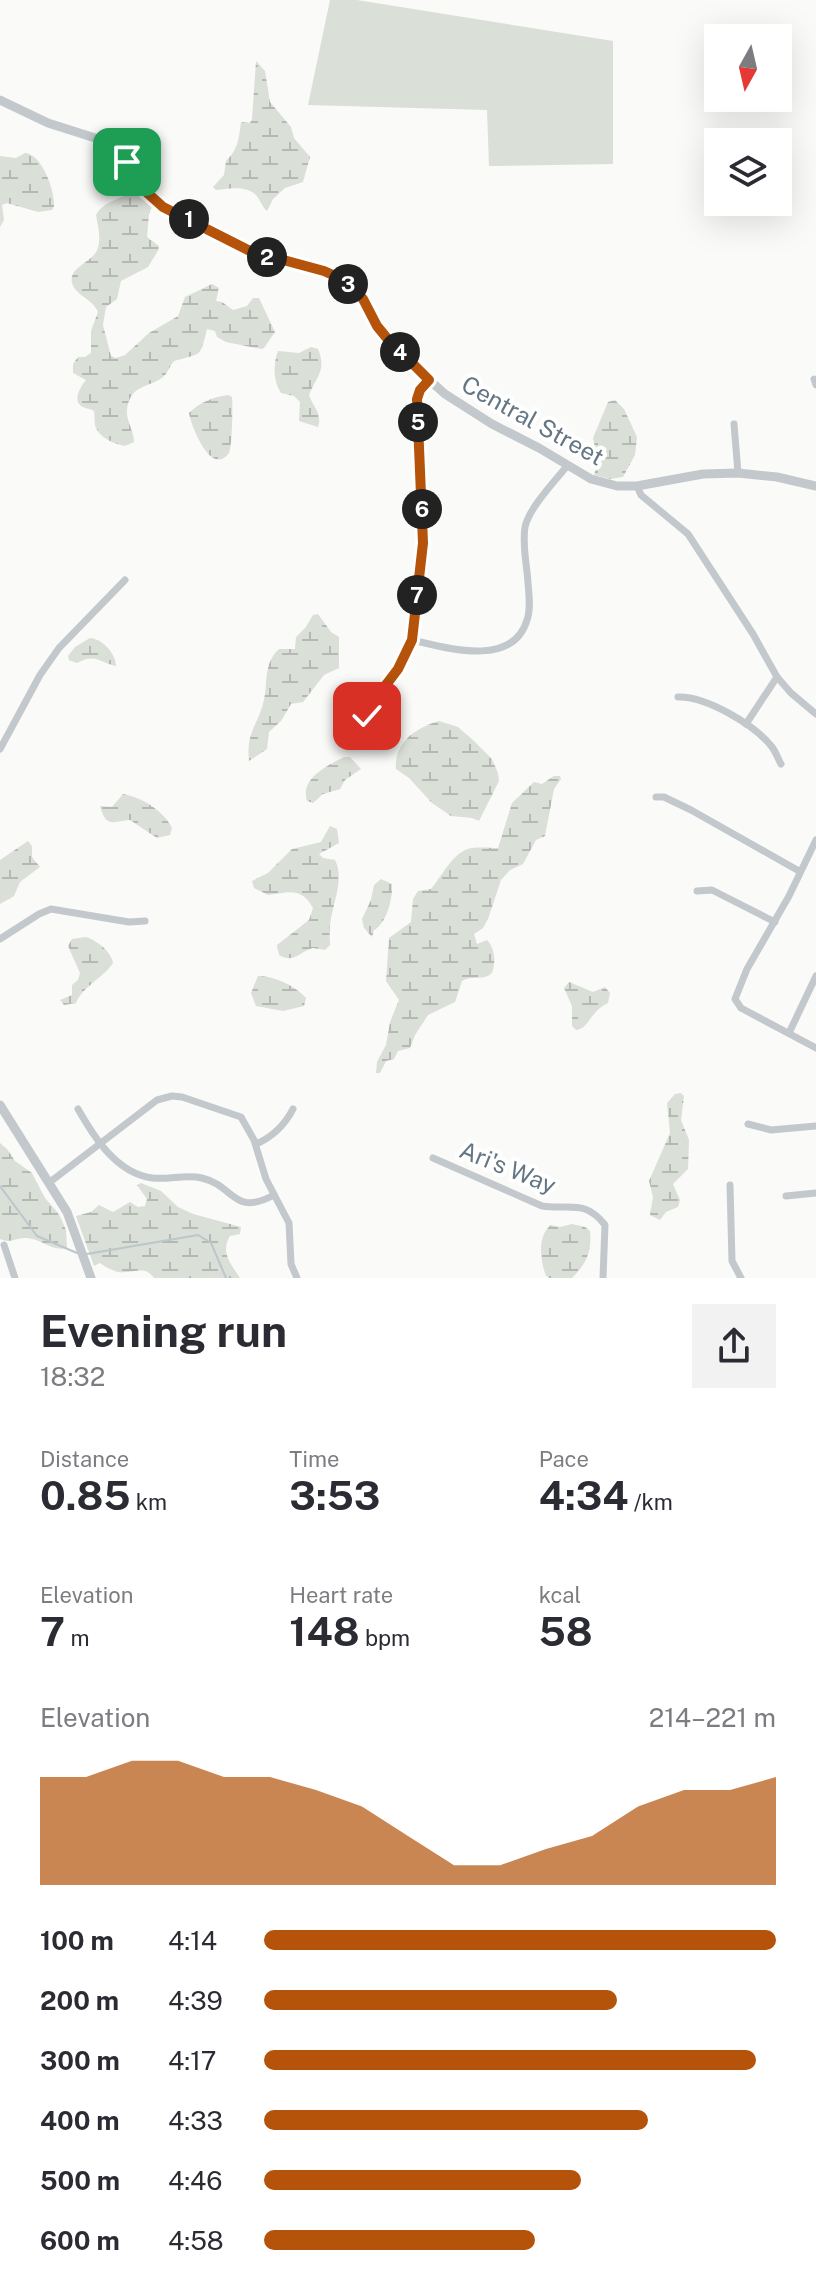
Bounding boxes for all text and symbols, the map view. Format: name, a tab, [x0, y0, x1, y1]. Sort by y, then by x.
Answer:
north arrow	[704, 24, 792, 112]
map controls	[704, 24, 792, 216]
pin	[93, 128, 161, 196]
button: layers	[704, 128, 792, 216]
icon: arrive	[105, 140, 149, 184]
pin: 1	[169, 199, 209, 239]
text: 1	[184, 206, 194, 232]
pin: 2	[247, 237, 287, 277]
text: 2	[260, 244, 274, 270]
pin: 3	[328, 264, 368, 304]
text: 3	[341, 271, 355, 297]
pin: 4	[380, 332, 420, 372]
text: 4	[393, 339, 407, 365]
street label: Central Street	[457, 369, 609, 471]
pin: 5	[398, 402, 438, 442]
text: 5	[411, 409, 425, 435]
pin: 6	[402, 489, 442, 529]
text: 6	[415, 496, 429, 522]
pin: 7	[397, 575, 437, 615]
text: 7	[410, 582, 424, 608]
pin	[333, 682, 401, 750]
icon: check	[345, 694, 389, 738]
street label: Ari's Way	[456, 1135, 560, 1199]
button: share	[692, 1304, 776, 1388]
text: Evening run	[40, 1305, 287, 1357]
text: 18:32	[40, 1361, 105, 1392]
text: Distance	[40, 1446, 129, 1472]
text: Time	[289, 1446, 339, 1472]
text: Pace	[539, 1446, 589, 1472]
text: 0.85	[40, 1472, 130, 1519]
text: 3:53	[289, 1472, 380, 1519]
text: 4:34	[539, 1472, 628, 1519]
text: km	[130, 1489, 167, 1515]
text: /km	[628, 1489, 673, 1515]
text: Elevation	[40, 1582, 133, 1608]
text: Heart rate	[289, 1582, 393, 1608]
text: kcal	[539, 1582, 581, 1608]
text: 7	[40, 1608, 65, 1655]
text: 148	[289, 1608, 360, 1655]
text: 58	[539, 1608, 593, 1655]
text: m	[65, 1625, 89, 1651]
text: bpm	[360, 1625, 410, 1651]
text: Elevation	[40, 1702, 150, 1733]
text: 214–221 m	[649, 1702, 776, 1733]
text: 100 m	[40, 1925, 114, 1956]
text: 4:14	[168, 1925, 217, 1956]
text: 200 m	[40, 1985, 119, 2016]
text: 4:39	[168, 1985, 223, 2016]
text: 300 m	[40, 2045, 120, 2076]
text: 4:17	[168, 2045, 216, 2076]
text: 400 m	[40, 2105, 120, 2136]
text: 4:33	[168, 2105, 223, 2136]
text: 500 m	[40, 2165, 120, 2196]
text: 4:46	[168, 2165, 223, 2196]
text: 600 m	[40, 2225, 120, 2256]
text: 4:58	[168, 2225, 224, 2256]

